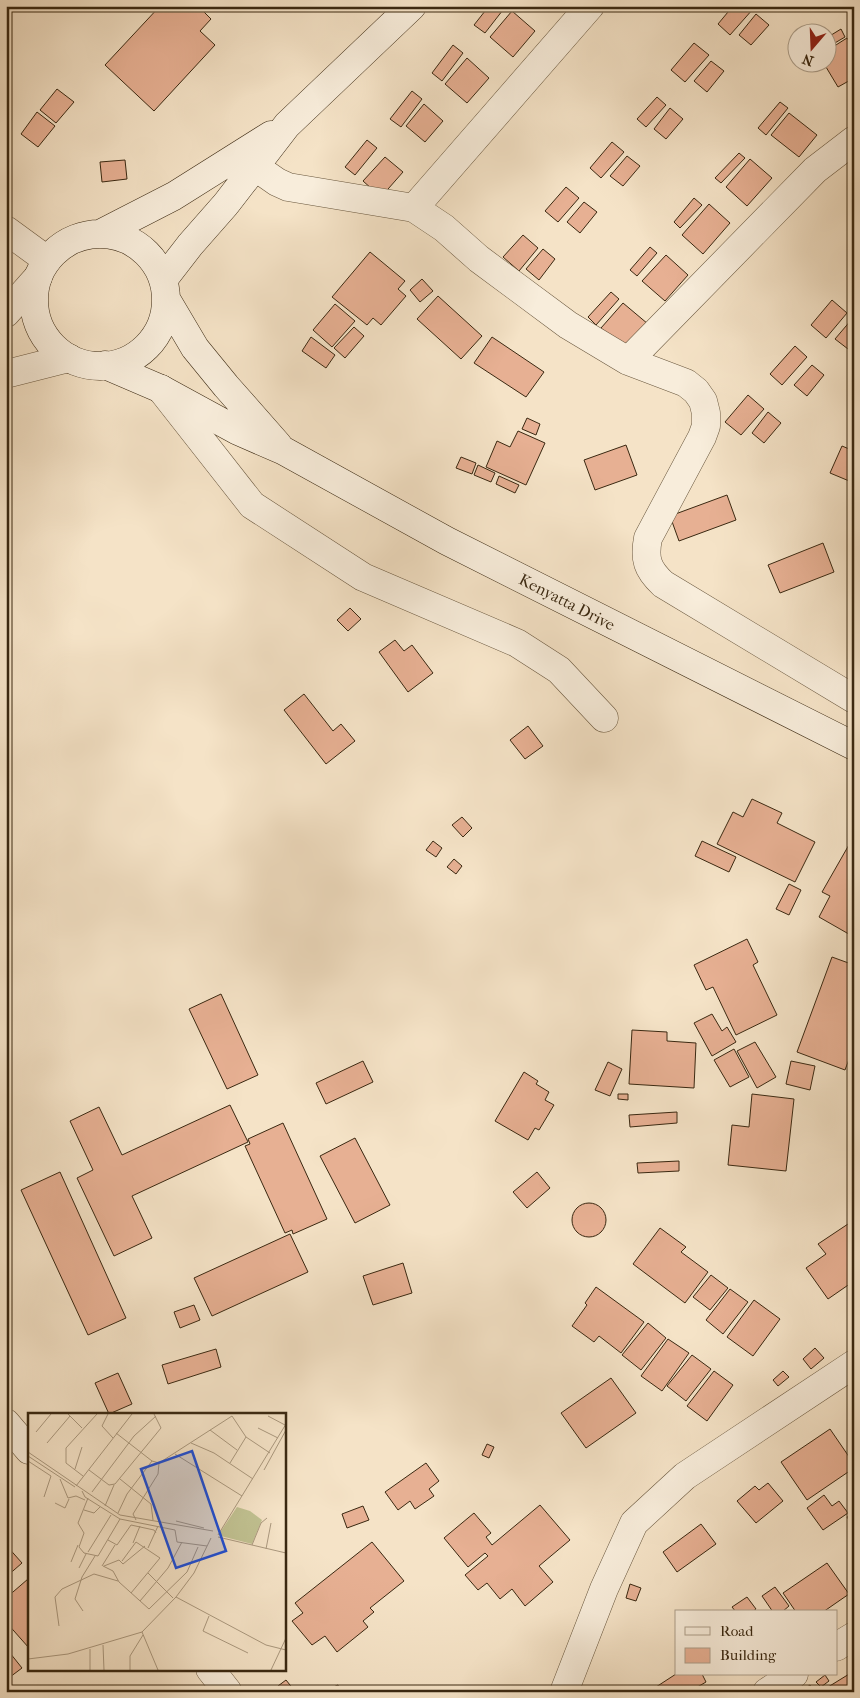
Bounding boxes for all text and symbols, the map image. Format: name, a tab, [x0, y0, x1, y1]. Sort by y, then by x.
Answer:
north arrow	[788, 22, 838, 72]
text: N	[800, 50, 816, 70]
street label: Kenyatta Drive	[516, 570, 618, 634]
inset map	[28, 1413, 285, 1670]
legend	[675, 1610, 838, 1676]
text: Road	[720, 1622, 754, 1640]
text: Building	[720, 1646, 777, 1664]

